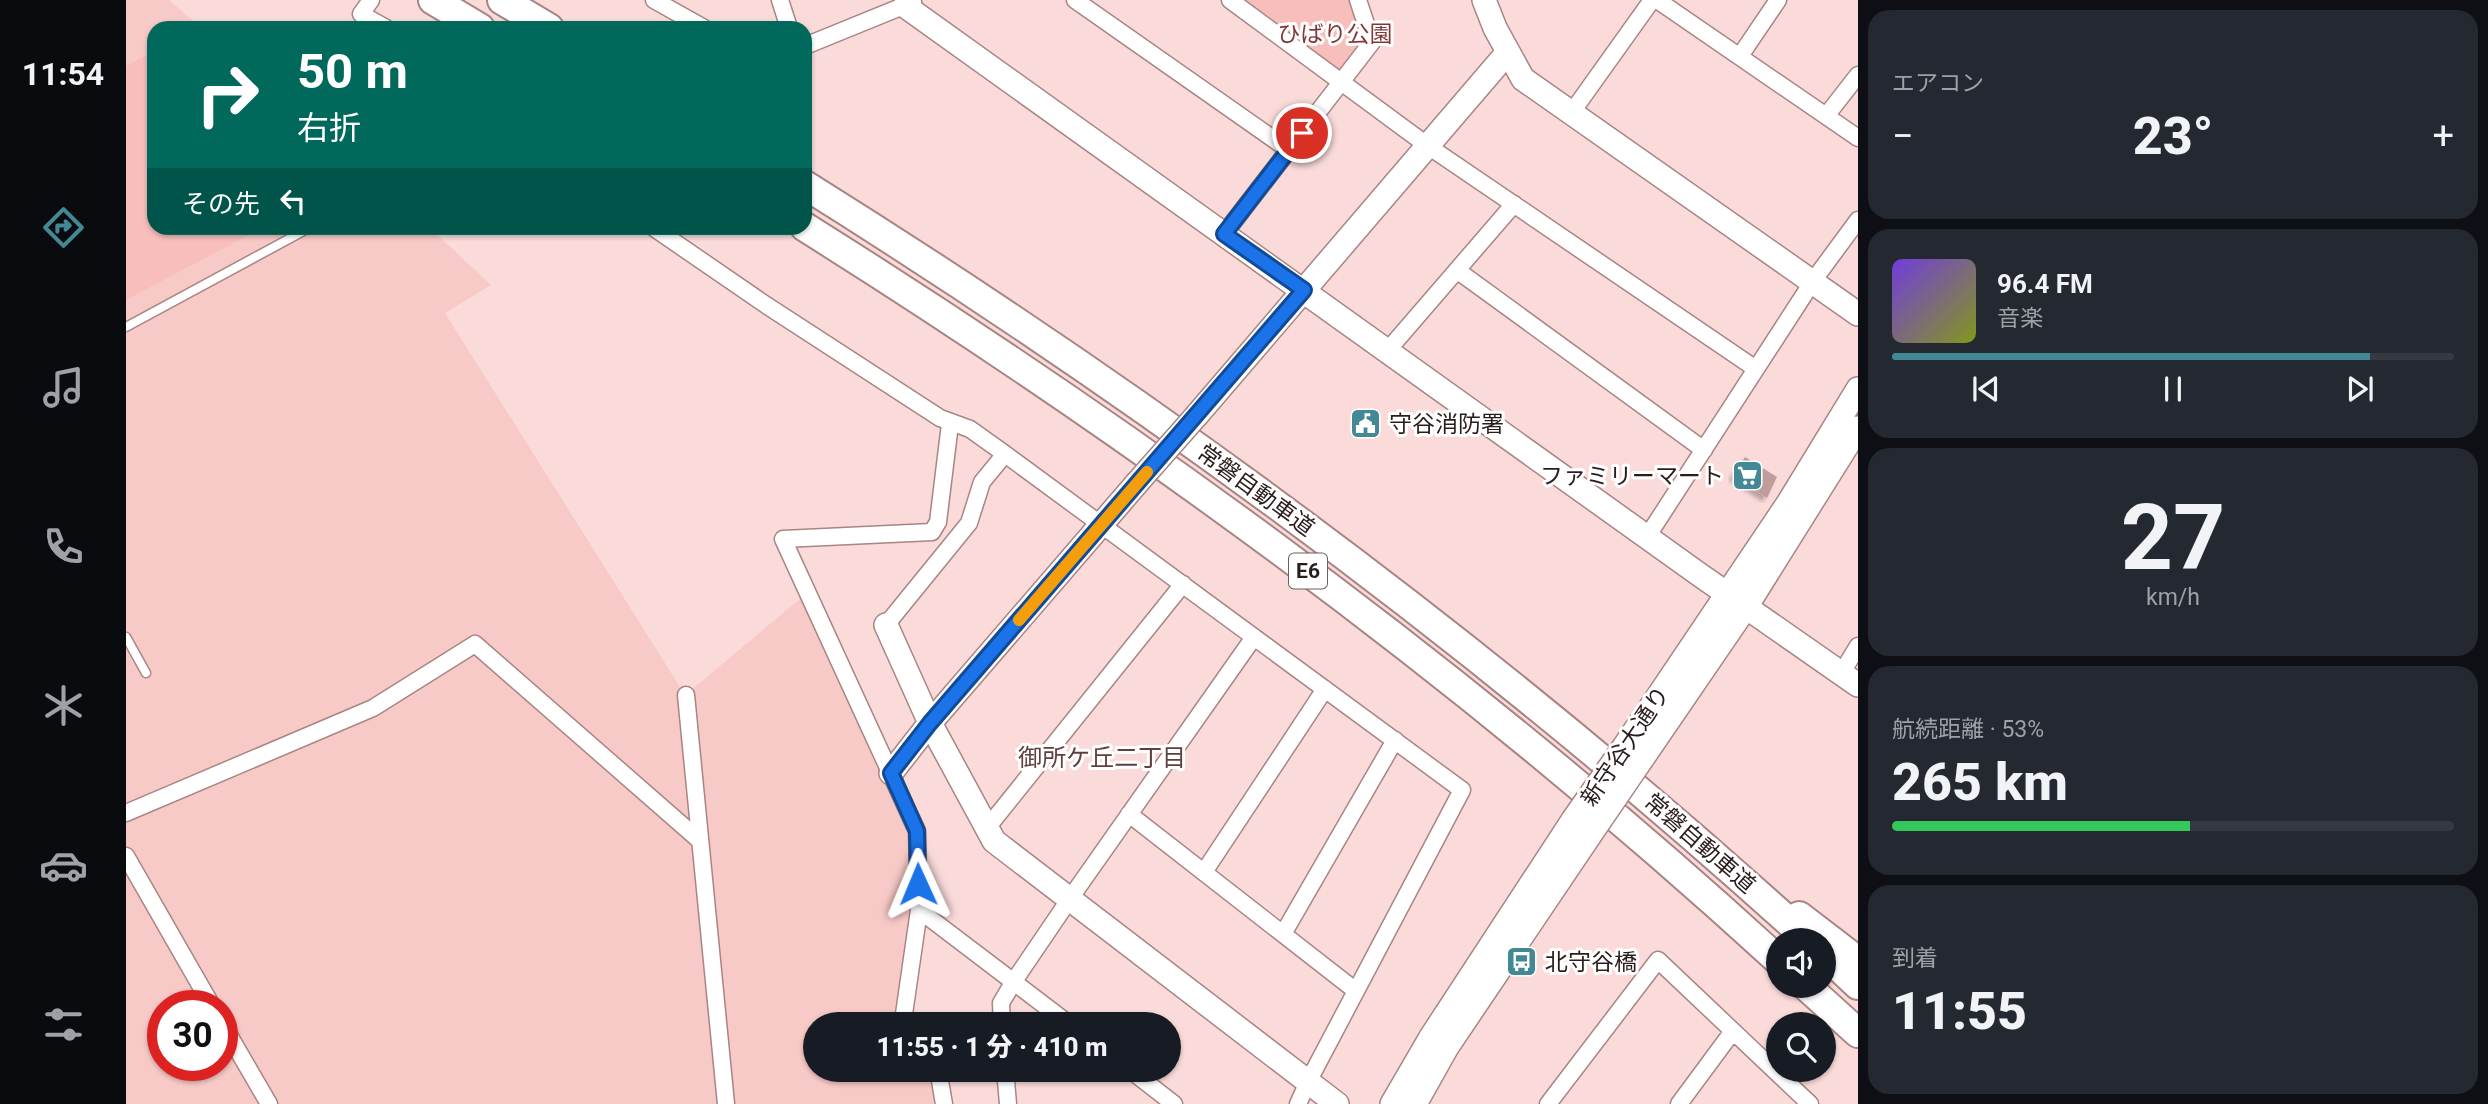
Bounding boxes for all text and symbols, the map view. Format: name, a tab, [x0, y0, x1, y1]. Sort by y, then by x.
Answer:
park label: ひばり公園	[1278, 21, 1393, 48]
text: 50 m	[297, 43, 408, 100]
icon: right	[182, 49, 273, 140]
text: 11:54	[22, 55, 104, 93]
text: エアコン	[1892, 70, 1984, 97]
pin	[1272, 103, 1332, 163]
text: 23°	[2133, 106, 2213, 167]
text: 右折	[297, 109, 361, 147]
icon: arrive	[1283, 114, 1321, 152]
text: −	[1892, 114, 1914, 158]
text: +	[2432, 114, 2454, 158]
icon: left	[274, 182, 312, 220]
text: その先	[182, 189, 260, 219]
icon: directions	[39, 203, 88, 252]
text: 96.4 FM	[1997, 269, 2093, 299]
text: 音楽	[1997, 305, 2043, 332]
icon: music	[39, 363, 88, 412]
icon: previous	[1967, 370, 2005, 408]
icon: pause	[2154, 370, 2192, 408]
icon: next	[2341, 370, 2379, 408]
public building icon: 守谷消防署	[1349, 407, 1383, 441]
place label: 守谷消防署	[1389, 411, 1504, 438]
street label: 常磐自動車道	[1192, 439, 1319, 542]
supermarket icon: ファミリーマート	[1730, 459, 1764, 493]
place label: ファミリーマート	[1540, 463, 1724, 490]
text: 27	[2121, 485, 2225, 591]
icon: phone	[39, 522, 88, 571]
road number: E6	[1289, 554, 1327, 588]
text: km/h	[2146, 584, 2200, 611]
icon: climate	[39, 681, 88, 730]
street label: 新守谷大通り	[1576, 682, 1675, 811]
text: 航続距離 · 53%	[1892, 716, 2044, 743]
district label: 御所ケ丘二丁目	[1018, 744, 1186, 772]
text: 265 km	[1892, 752, 2068, 813]
street label: 常磐自動車道	[1639, 788, 1761, 899]
icon: car	[39, 841, 88, 890]
position arrow	[881, 847, 955, 921]
map controls	[1766, 928, 1836, 1082]
button: sound	[1766, 928, 1836, 998]
bus stop icon: 北守谷橋	[1505, 945, 1539, 979]
text: 到着	[1892, 945, 1938, 972]
place label: 北守谷橋	[1545, 949, 1637, 976]
text: 11:55	[1892, 981, 2027, 1042]
speed limit sign: 30	[147, 990, 238, 1081]
icon: filters	[39, 1000, 88, 1049]
button: search	[1766, 1012, 1836, 1082]
text: 11:55 · 1 分 · 410 m	[876, 1032, 1108, 1062]

